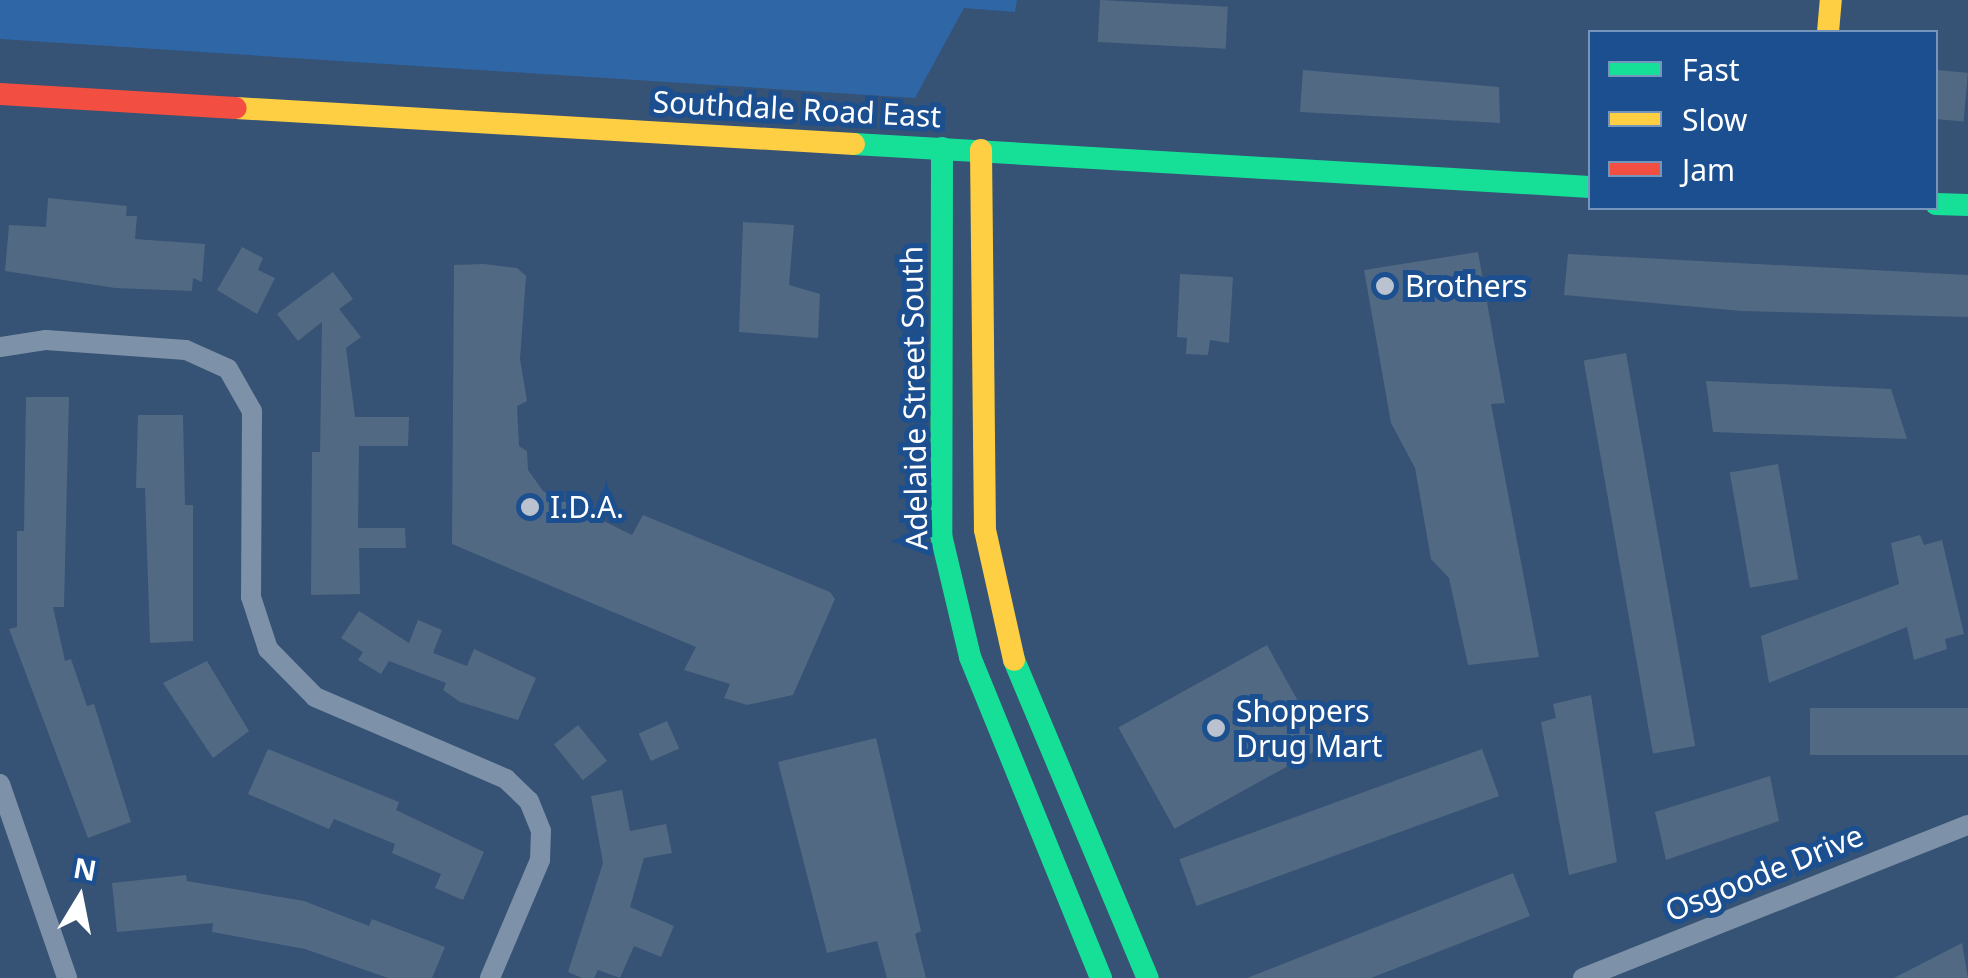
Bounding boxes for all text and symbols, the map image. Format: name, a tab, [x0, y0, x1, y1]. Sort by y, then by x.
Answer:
legend	[1588, 30, 1938, 210]
text: Fast	[1682, 49, 1740, 90]
street label: Southdale Road East	[652, 83, 942, 135]
text: Slow	[1682, 99, 1747, 140]
text: Jam	[1682, 149, 1735, 190]
street label: Adelaide Street South	[893, 246, 935, 550]
place label: Brothers	[1405, 268, 1527, 304]
marker: Brothers	[1374, 275, 1396, 297]
place label: I.D.A.	[550, 489, 624, 525]
marker: I.D.A.	[519, 496, 541, 518]
place label: Shoppers Drug Mart	[1236, 693, 1382, 764]
marker: Shoppers Drug Mart	[1205, 717, 1227, 739]
street label: Osgoode Drive	[1660, 817, 1868, 929]
north arrow	[30, 848, 130, 948]
text: N	[71, 848, 100, 889]

